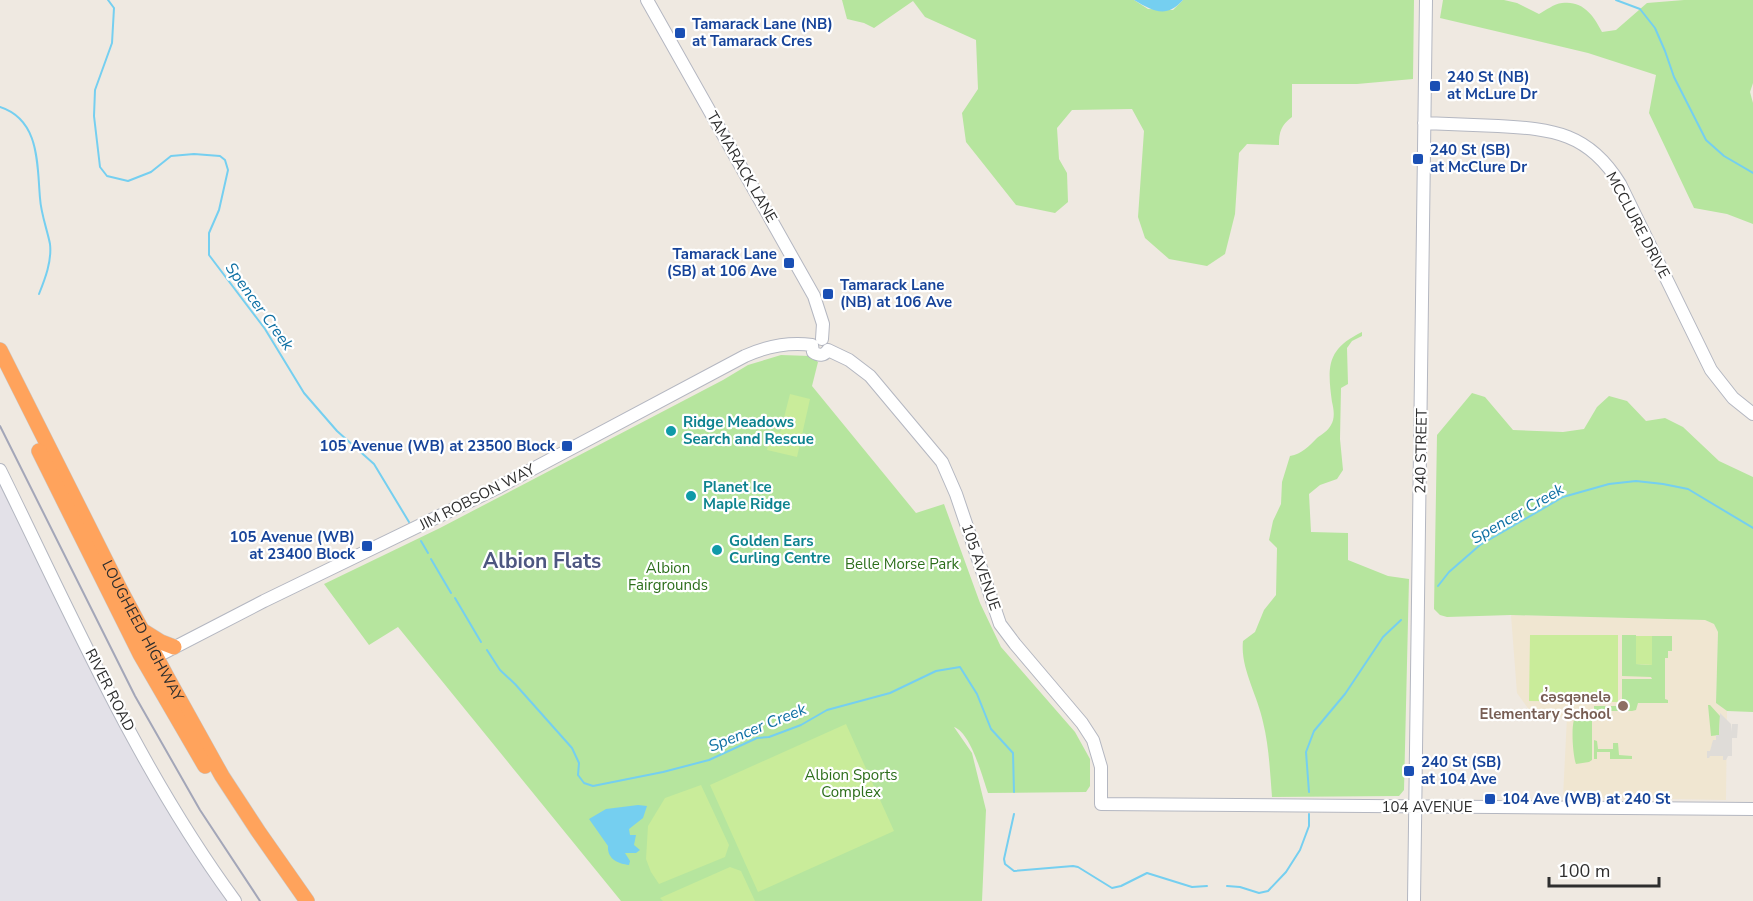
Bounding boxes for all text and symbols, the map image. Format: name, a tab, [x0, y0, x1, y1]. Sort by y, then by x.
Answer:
place label: Tamarack Lane (NB) at Tamarack Cres	[692, 14, 833, 51]
marker: Tamarack Lane (NB) at Tamarack Cres	[673, 26, 687, 40]
place label: 240 St (NB) at McLure Dr	[1447, 67, 1537, 104]
marker: 240 St (NB) at McLure Dr	[1428, 79, 1442, 93]
street label: TAMARACK LANE	[702, 108, 782, 226]
place label: 240 St (SB) at McClure Dr	[1430, 140, 1527, 177]
marker: 240 St (SB) at McClure Dr	[1411, 152, 1425, 166]
street label: MCCLURE DRIVE	[1601, 168, 1675, 282]
place label: Tamarack Lane (SB) at 106 Ave	[667, 244, 777, 281]
marker: Tamarack Lane (SB) at 106 Ave	[782, 256, 796, 270]
water label: Spencer Creek	[220, 258, 299, 356]
place label: Tamarack Lane (NB) at 106 Ave	[840, 275, 952, 312]
marker: Tamarack Lane (NB) at 106 Ave	[821, 287, 835, 301]
street label: 240 STREET	[1410, 408, 1432, 494]
place label: Ridge Meadows Search and Rescue	[683, 412, 814, 449]
marker: Ridge Meadows Search and Rescue	[664, 424, 678, 438]
place label: 105 Avenue (WB) at 23500 Block	[320, 436, 556, 456]
marker: 105 Avenue (WB) at 23500 Block	[560, 439, 574, 453]
street label: JIM ROBSON WAY	[415, 459, 539, 535]
place label: Planet Ice Maple Ridge	[703, 477, 790, 514]
water label: Spencer Creek	[1467, 478, 1569, 549]
marker: Planet Ice Maple Ridge	[684, 489, 698, 503]
street label: 105 AVENUE	[957, 521, 1005, 613]
place label: 105 Avenue (WB) at 23400 Block	[229, 527, 356, 564]
place label: Golden Ears Curling Centre	[729, 531, 830, 568]
marker: 105 Avenue (WB) at 23400 Block	[360, 539, 374, 553]
marker: Golden Ears Curling Centre	[710, 543, 724, 557]
district label: Albion Flats	[483, 547, 601, 575]
park label: Belle Morse Park	[845, 554, 960, 574]
street label: LOUGHEED HIGHWAY	[97, 557, 189, 706]
park label: Albion Fairgrounds	[628, 558, 708, 595]
street label: RIVER ROAD	[81, 645, 139, 735]
place label: c̓əsqənelə Elementary School	[1480, 687, 1611, 724]
water label: Spencer Creek	[705, 698, 811, 758]
marker: c̓əsqənelə Elementary School	[1616, 699, 1630, 713]
place label: 240 St (SB) at 104 Ave	[1421, 752, 1502, 789]
marker: 240 St (SB) at 104 Ave	[1402, 764, 1416, 778]
park label: Albion Sports Complex	[805, 765, 897, 802]
place label: 104 Ave (WB) at 240 St	[1502, 789, 1670, 809]
marker: 104 Ave (WB) at 240 St	[1483, 792, 1497, 806]
street label: 104 AVENUE	[1382, 797, 1472, 817]
scale bar	[1549, 850, 1658, 888]
text: 100 m	[1558, 859, 1610, 883]

